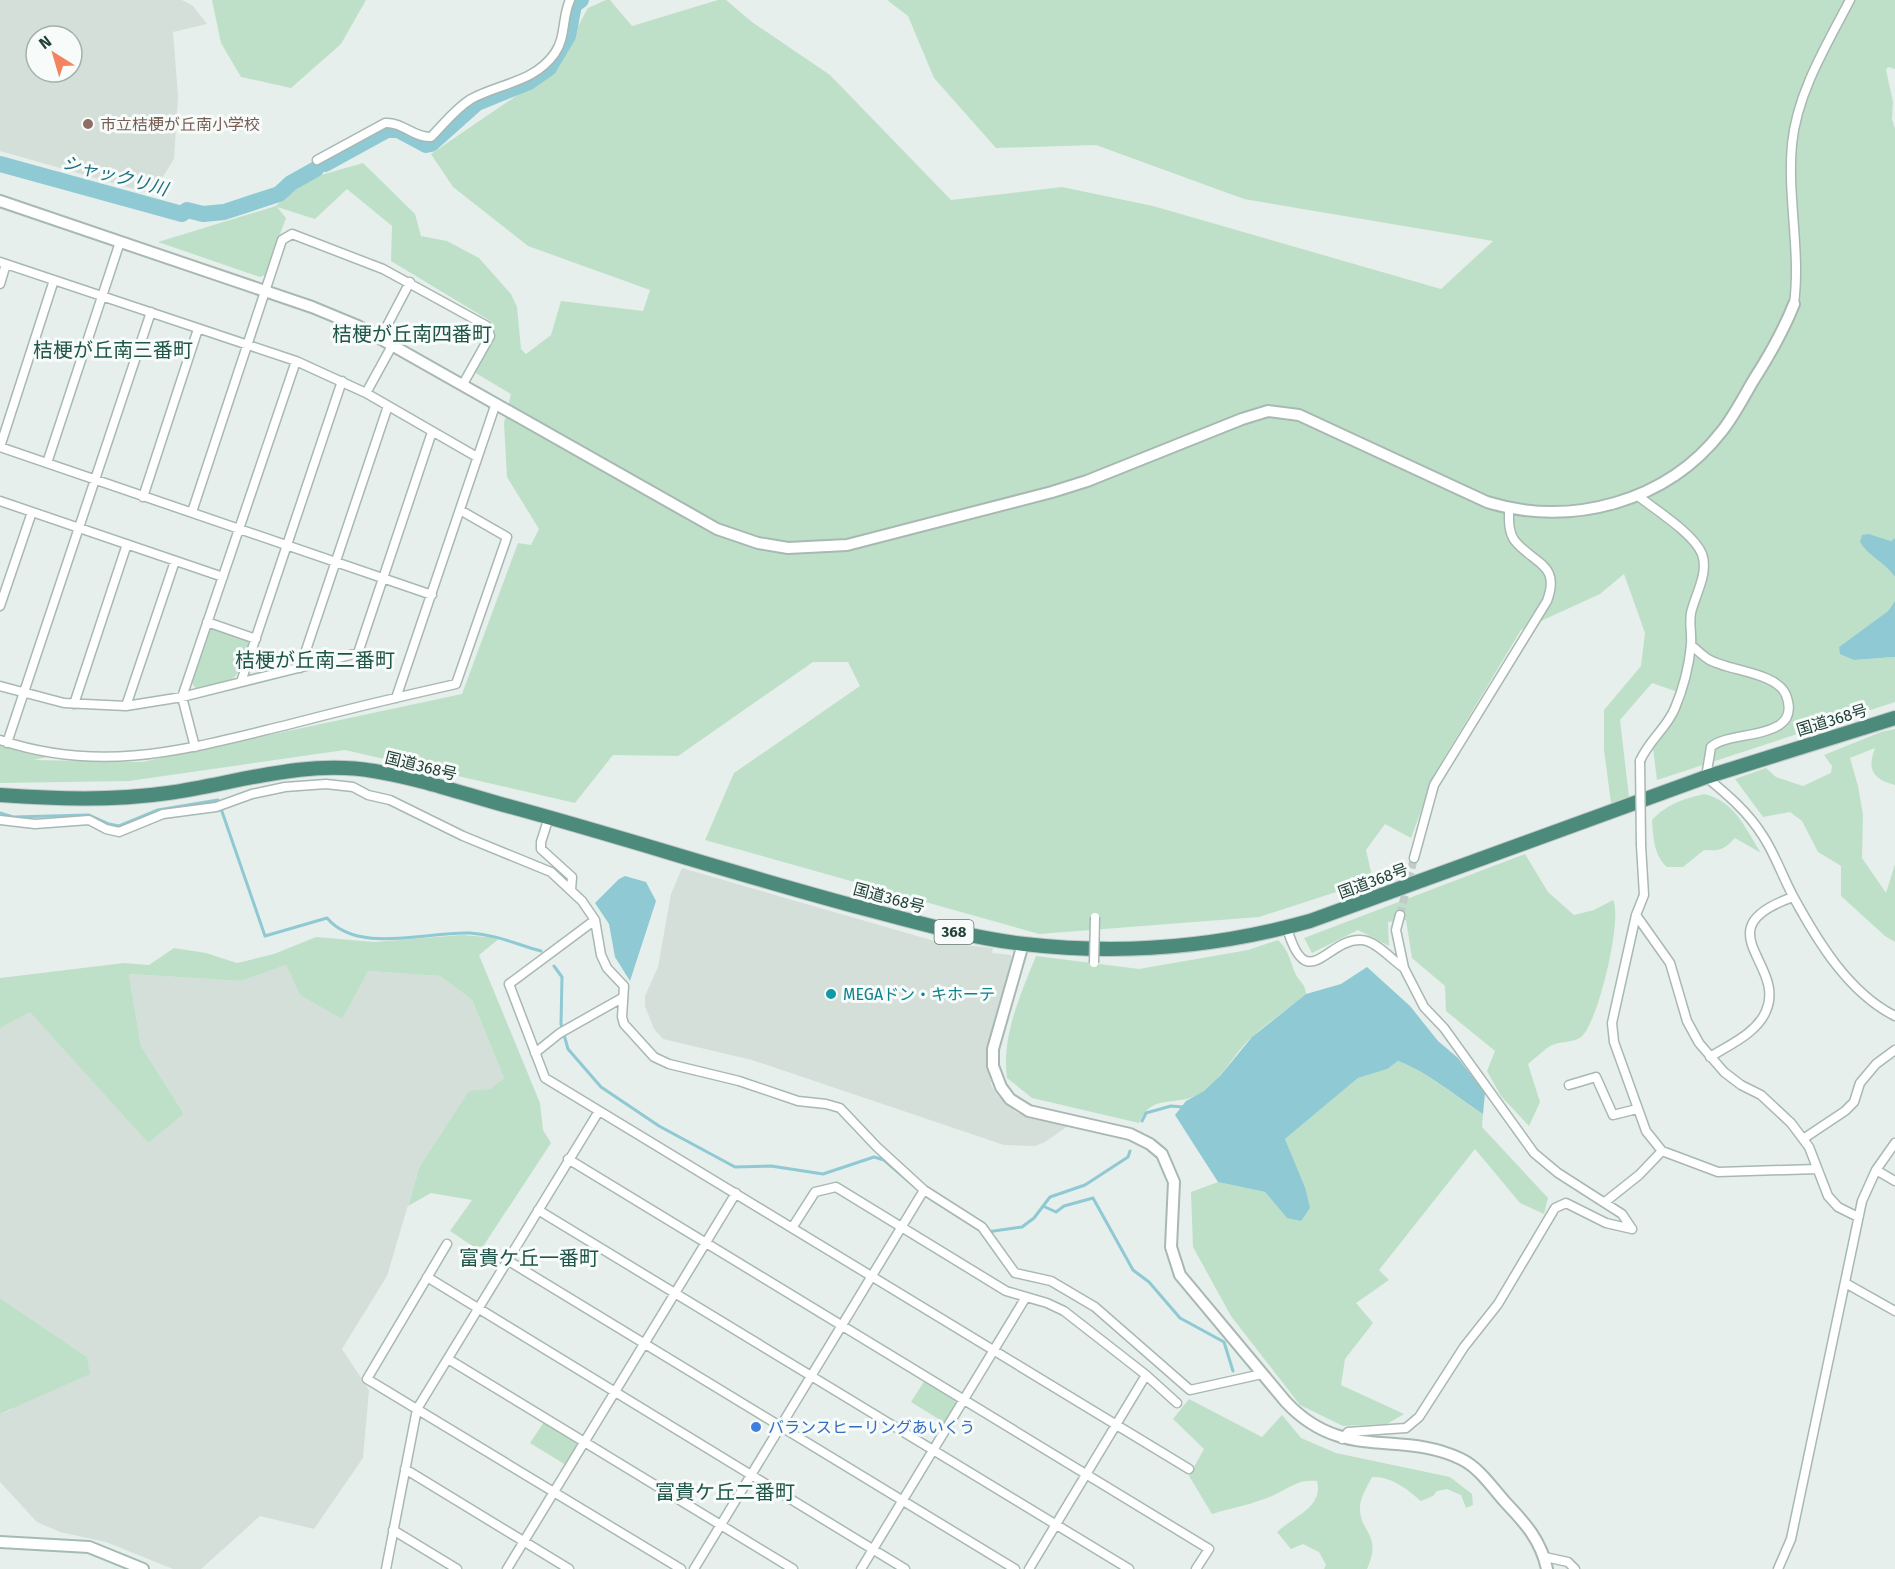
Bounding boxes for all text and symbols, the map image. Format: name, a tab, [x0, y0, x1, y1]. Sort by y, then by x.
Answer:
north arrow	[24, 24, 84, 84]
text: N	[35, 32, 55, 53]
place label: 市立桔梗が丘南小学校	[100, 115, 260, 134]
marker: 市立桔梗が丘南小学校	[81, 117, 95, 131]
water label: シャックリ川	[60, 151, 172, 201]
district label: 桔梗が丘南四番町	[332, 322, 492, 346]
district label: 桔梗が丘南三番町	[33, 338, 193, 362]
district label: 桔梗が丘南二番町	[235, 648, 395, 672]
street label: 国道368号	[1794, 700, 1870, 740]
street label: 国道368号	[383, 748, 459, 784]
street label: 国道368号	[1335, 860, 1411, 902]
street label: 国道368号	[851, 879, 927, 917]
road number: 368	[934, 920, 974, 944]
place label: MEGAドン・キホーテ	[843, 985, 995, 1004]
marker: MEGAドン・キホーテ	[824, 987, 838, 1001]
district label: 富貴ケ丘一番町	[459, 1246, 599, 1270]
place label: バランスヒーリングあいくう	[768, 1418, 975, 1437]
marker: バランスヒーリングあいくう	[749, 1420, 763, 1434]
district label: 富貴ケ丘二番町	[655, 1480, 795, 1504]

